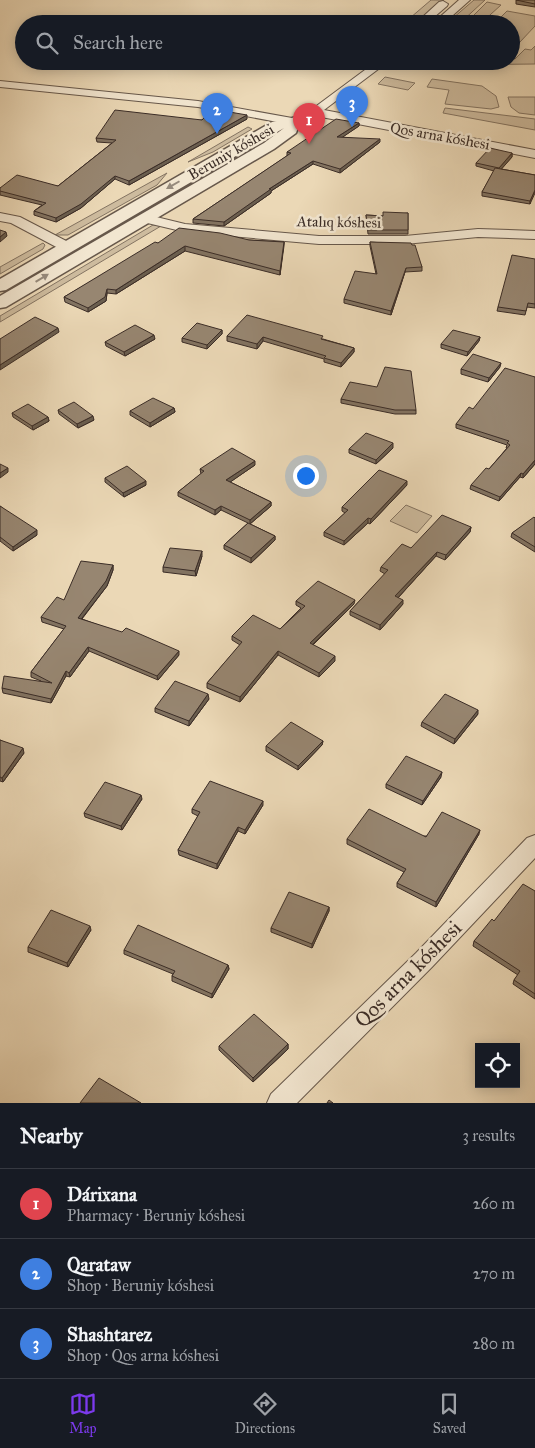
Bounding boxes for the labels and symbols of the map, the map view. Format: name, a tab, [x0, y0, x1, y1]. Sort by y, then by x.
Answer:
pin: 3	[336, 86, 368, 127]
pin: 2	[201, 93, 233, 134]
pin: 1	[293, 103, 325, 144]
street label: Qos arna kóshesi	[389, 118, 491, 154]
street label: Beruniy kóshesi	[185, 120, 277, 184]
one-way arrow	[166, 181, 181, 189]
street label: Atalıq kóshesi	[296, 212, 381, 233]
one-way arrow	[35, 274, 49, 283]
your location	[293, 463, 319, 489]
street label: Qos arna kóshesi	[349, 915, 467, 1033]

